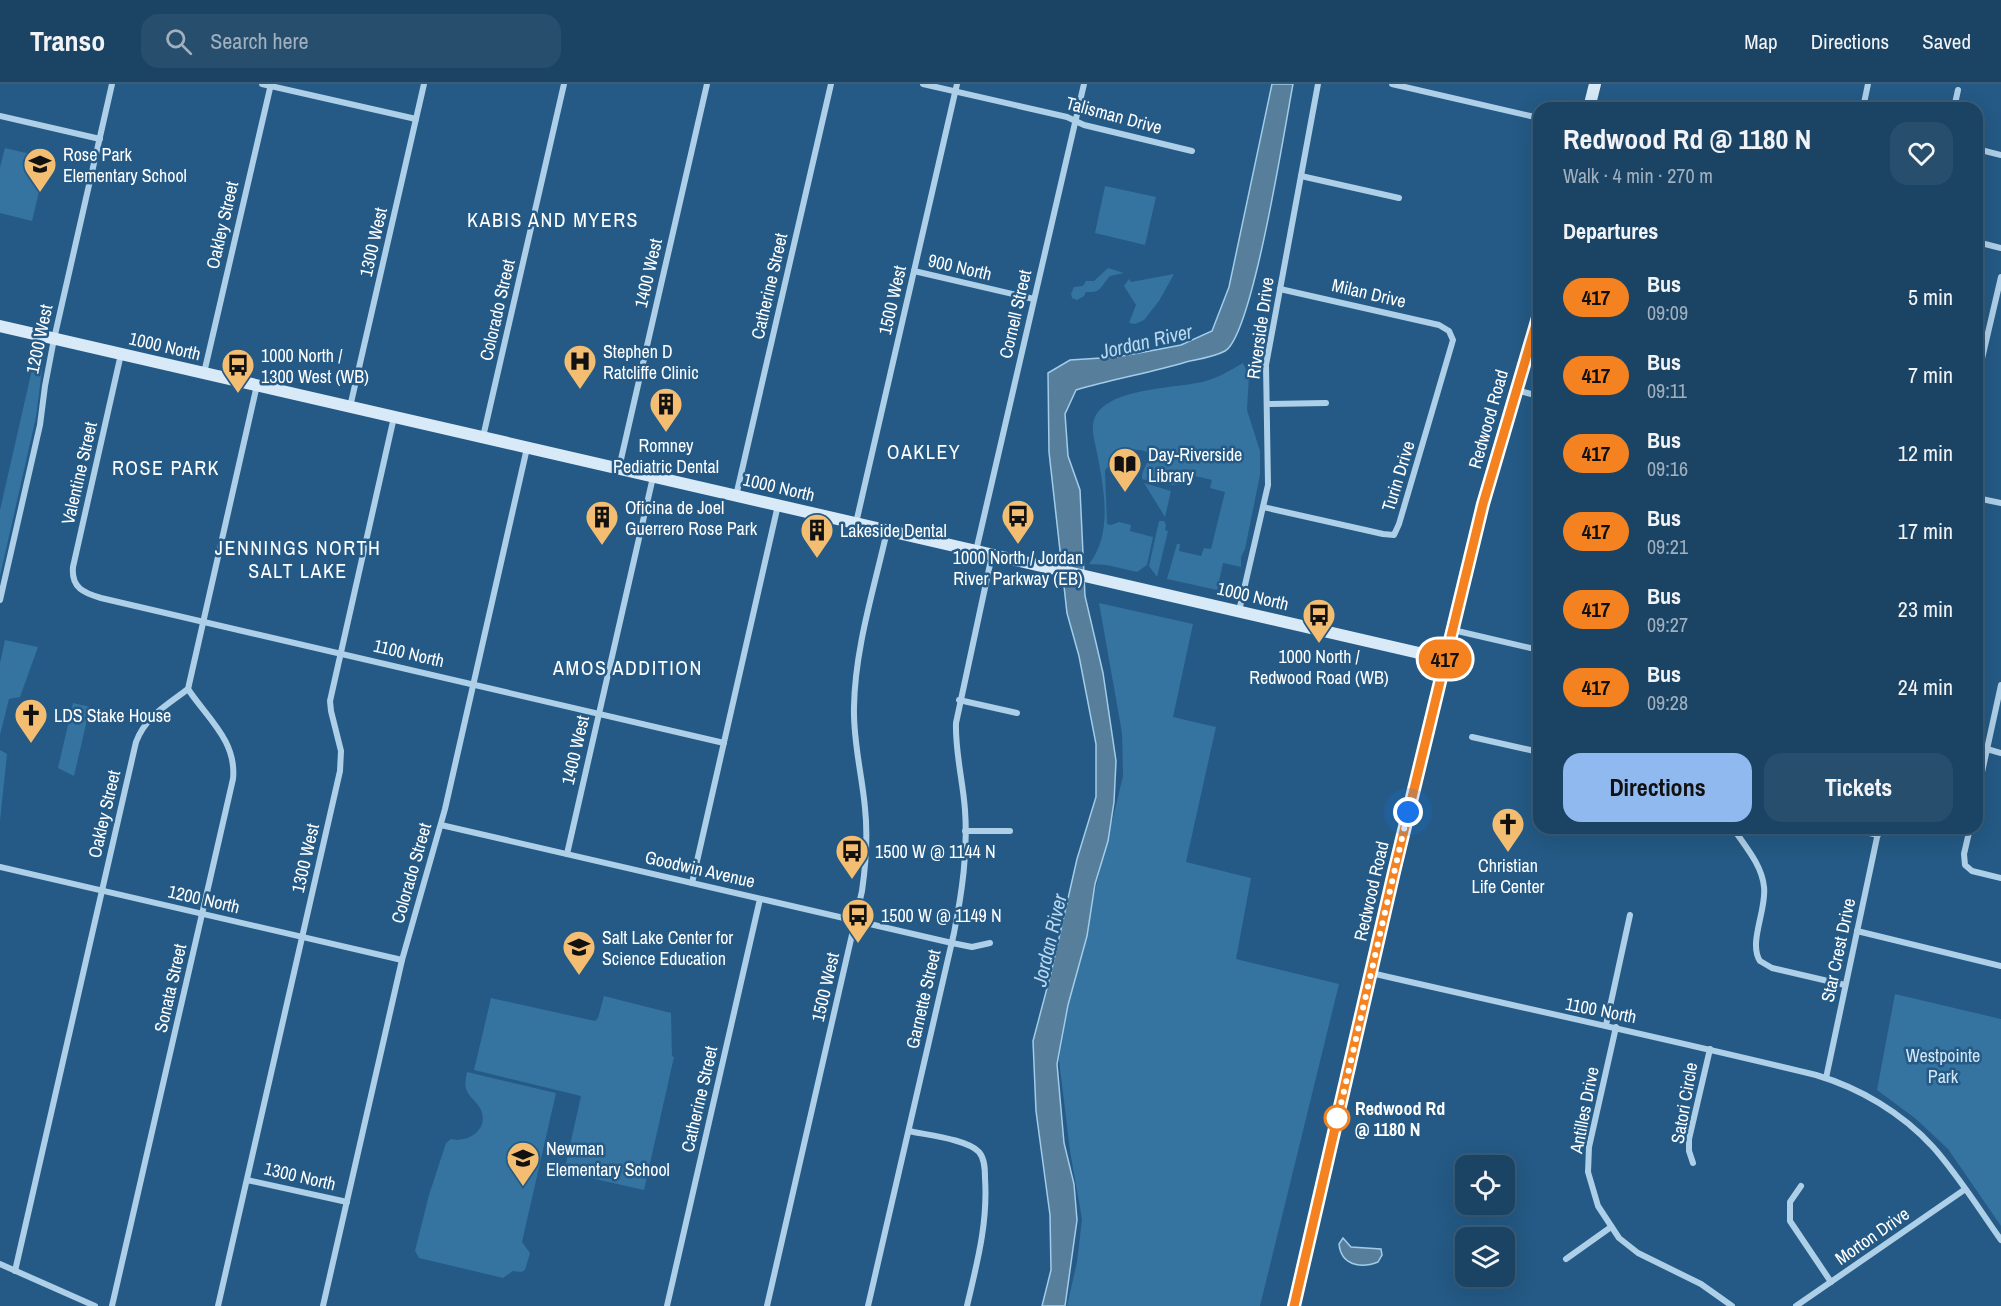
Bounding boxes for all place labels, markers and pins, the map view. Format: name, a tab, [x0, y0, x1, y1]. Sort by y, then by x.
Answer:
place label: Rose Park Elementary School	[63, 142, 187, 188]
school or university icon: Rose Park Elementary School	[22, 146, 58, 193]
place label: Stephen D Ratcliffe Clinic	[603, 339, 699, 385]
place label: 1000 North / 1300 West (WB)	[261, 343, 369, 389]
hospital icon: Stephen D Ratcliffe Clinic	[562, 343, 598, 390]
bus stop icon: 1000 North / 1300 West (WB)	[220, 347, 256, 394]
building icon: Romney Pediatric Dental	[648, 386, 684, 433]
place label: Romney Pediatric Dental	[613, 433, 719, 479]
place label: Day-Riverside Library	[1148, 442, 1242, 488]
library icon: Day-Riverside Library	[1107, 446, 1143, 493]
place label: Oficina de Joel Guerrero Rose Park	[625, 495, 758, 541]
bus stop icon: 1000 North / Jordan River Parkway (EB)	[1000, 498, 1036, 545]
building icon: Oficina de Joel Guerrero Rose Park	[584, 499, 620, 546]
building icon: Lakeside Dental	[799, 512, 835, 559]
place label: Lakeside Dental	[840, 518, 947, 543]
place label: 1000 North / Jordan River Parkway (EB)	[953, 545, 1083, 591]
bus stop icon: 1000 North / Redwood Road (WB)	[1301, 597, 1337, 644]
place label: 1000 North / Redwood Road (WB)	[1249, 644, 1389, 690]
church icon: LDS Stake House	[13, 697, 49, 744]
place label: LDS Stake House	[54, 703, 171, 728]
church icon: Christian Life Center	[1490, 806, 1526, 853]
bus stop icon: 1500 W @ 1144 N	[834, 833, 870, 880]
place label: 1500 W @ 1144 N	[875, 839, 996, 864]
place label: Christian Life Center	[1471, 853, 1545, 899]
bus stop icon: 1500 W @ 1149 N	[840, 897, 876, 944]
place label: 1500 W @ 1149 N	[881, 903, 1002, 928]
place label: Salt Lake Center for Science Education	[602, 925, 733, 971]
school or university icon: Salt Lake Center for Science Education	[561, 929, 597, 976]
place label: Redwood Rd @ 1180 N	[1355, 1096, 1445, 1142]
marker: Redwood Rd @ 1180 N	[1324, 1105, 1350, 1131]
place label: Newman Elementary School	[546, 1136, 670, 1182]
school or university icon: Newman Elementary School	[505, 1140, 541, 1187]

